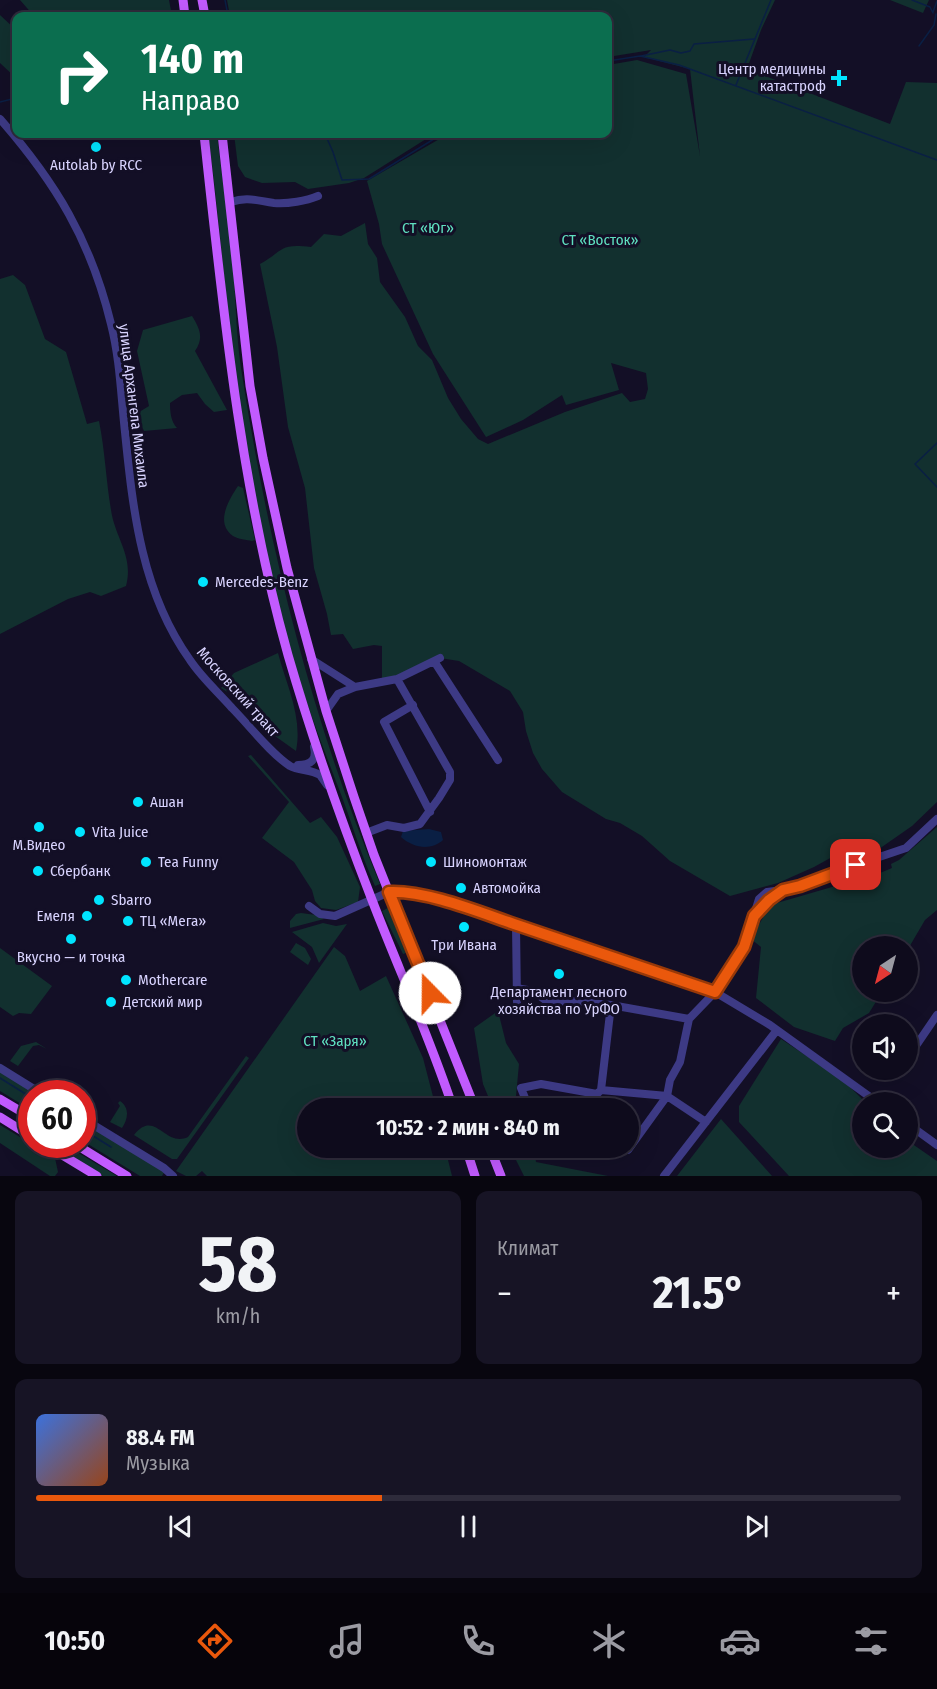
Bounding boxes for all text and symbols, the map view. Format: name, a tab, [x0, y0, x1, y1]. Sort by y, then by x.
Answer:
text: 140 m	[141, 34, 244, 84]
icon: right	[42, 36, 120, 114]
place label: Центр медицины катастроф	[718, 60, 826, 95]
marker: Центр медицины катастроф	[830, 69, 848, 87]
text: Направо	[141, 85, 240, 117]
marker: Autolab by RCC	[89, 140, 103, 154]
place label: Autolab by RCC	[50, 156, 142, 174]
park label: СТ «Юг»	[402, 219, 454, 237]
park label: СТ «Восток»	[561, 231, 639, 249]
street label: улица Архангела Михаила	[115, 323, 153, 489]
place label: Mercedes-Benz	[215, 573, 308, 591]
marker: Mercedes-Benz	[196, 575, 210, 589]
street label: Московский тракт	[193, 643, 284, 741]
place label: Ашан	[150, 793, 184, 811]
marker: Ашан	[131, 795, 145, 809]
marker: М.Видео	[32, 820, 46, 834]
place label: Vita Juice	[92, 823, 148, 841]
marker: Vita Juice	[73, 825, 87, 839]
place label: М.Видео	[13, 836, 66, 854]
pin	[830, 839, 881, 890]
icon: arrive	[839, 848, 872, 881]
place label: Tea Funny	[158, 853, 219, 871]
place label: Шиномонтаж	[443, 853, 527, 871]
marker: Tea Funny	[139, 855, 153, 869]
marker: Шиномонтаж	[424, 855, 438, 869]
place label: Сбербанк	[50, 862, 111, 880]
marker: Сбербанк	[31, 864, 45, 878]
place label: Автомойка	[473, 879, 541, 897]
marker: Автомойка	[454, 881, 468, 895]
place label: Sbarro	[111, 891, 152, 909]
marker: Sbarro	[92, 893, 106, 907]
place label: Емеля	[36, 907, 75, 925]
marker: Емеля	[80, 909, 94, 923]
place label: ТЦ «Мега»	[140, 912, 206, 930]
marker: ТЦ «Мега»	[121, 914, 135, 928]
marker: Три Ивана	[457, 920, 471, 934]
marker: Вкусно — и точка	[64, 932, 78, 946]
place label: Три Ивана	[431, 936, 497, 954]
north arrow	[852, 936, 918, 1002]
map controls	[852, 936, 918, 1158]
place label: Вкусно — и точка	[17, 948, 125, 966]
position arrow	[398, 961, 462, 1025]
marker: Департамент лесного хозяйства по УрФО	[552, 967, 566, 981]
place label: Mothercare	[138, 971, 207, 989]
marker: Mothercare	[119, 973, 133, 987]
place label: Департамент лесного хозяйства по УрФО	[490, 983, 627, 1018]
place label: Детский мир	[122, 993, 202, 1011]
marker: Детский мир	[104, 995, 118, 1009]
button: sound	[852, 1014, 918, 1080]
park label: СТ «Заря»	[303, 1032, 367, 1050]
speed limit sign: 60	[18, 1080, 96, 1158]
button: search	[852, 1092, 918, 1158]
text: 10:52 · 2 мин · 840 m	[376, 1114, 560, 1141]
text: 58	[198, 1218, 278, 1312]
text: Климат	[497, 1236, 558, 1260]
text: 21.5°	[653, 1266, 745, 1320]
text: −	[497, 1274, 512, 1314]
text: +	[886, 1274, 901, 1314]
text: km/h	[216, 1304, 260, 1328]
text: 88.4 FM	[126, 1424, 195, 1451]
text: Музыка	[126, 1451, 190, 1475]
icon: previous	[164, 1510, 197, 1543]
icon: pause	[452, 1510, 485, 1543]
icon: next	[740, 1510, 773, 1543]
icon: directions	[194, 1620, 236, 1662]
icon: music	[326, 1620, 368, 1662]
icon: phone	[457, 1620, 499, 1662]
icon: climate	[588, 1620, 630, 1662]
icon: car	[719, 1620, 761, 1662]
icon: filters	[850, 1620, 892, 1662]
text: 10:50	[45, 1625, 105, 1657]

